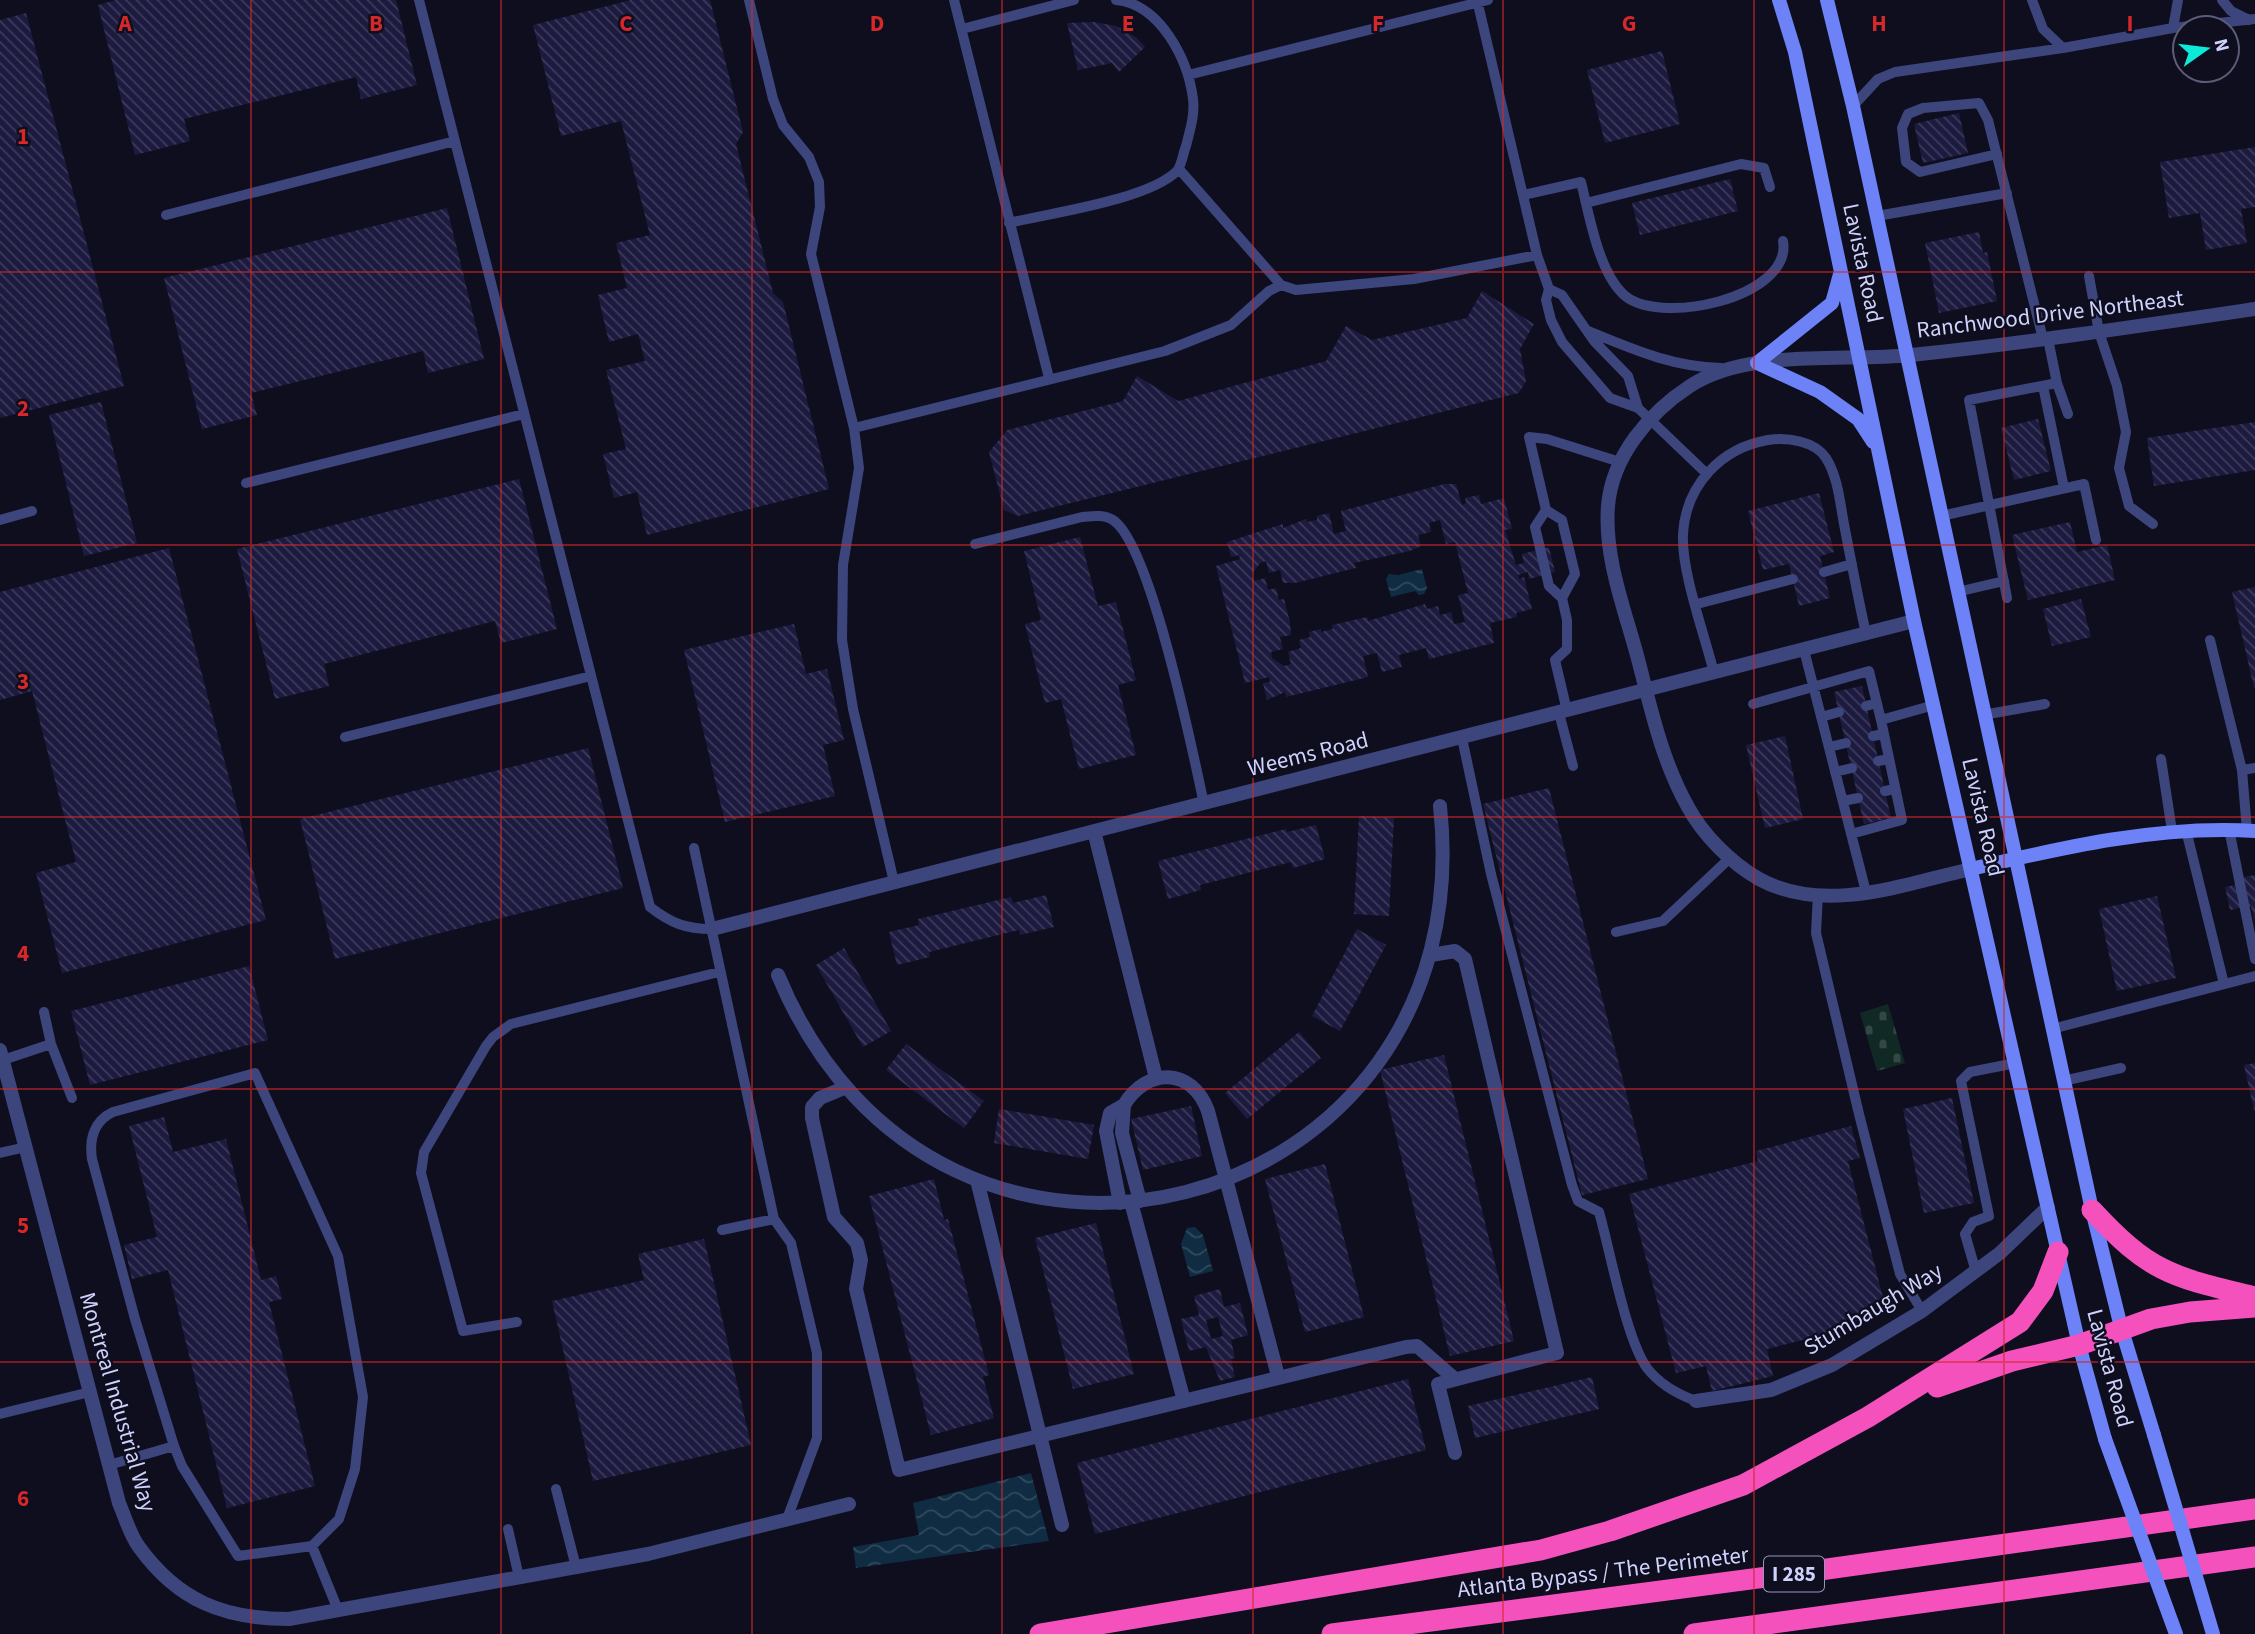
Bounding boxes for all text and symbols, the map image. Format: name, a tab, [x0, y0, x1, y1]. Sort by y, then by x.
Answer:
text: A	[117, 7, 132, 40]
text: B	[369, 7, 383, 40]
text: C	[619, 7, 633, 40]
text: D	[870, 7, 884, 40]
text: E	[1122, 7, 1134, 40]
text: F	[1372, 7, 1384, 40]
text: G	[1622, 7, 1636, 40]
text: H	[1871, 7, 1887, 40]
text: I	[2127, 7, 2133, 40]
north arrow	[2171, 14, 2241, 84]
text: N	[2206, 36, 2236, 55]
text: 1	[17, 120, 29, 153]
street label: Lavista Road	[1834, 200, 1892, 326]
street label: Ranchwood Drive Northeast	[1915, 281, 2186, 347]
text: 2	[17, 392, 29, 425]
text: 3	[17, 665, 29, 698]
street label: Weems Road	[1244, 723, 1372, 785]
street label: Lavista Road	[1953, 754, 2013, 880]
text: 4	[17, 937, 29, 970]
text: 5	[17, 1209, 29, 1242]
street label: Stumbaugh Way	[1797, 1254, 1949, 1363]
street label: Montreal Industrial Way	[71, 1288, 165, 1516]
street label: Lavista Road	[2078, 1305, 2142, 1431]
text: 6	[17, 1482, 29, 1515]
street label: Atlanta Bypass / The Perimeter	[1455, 1538, 1752, 1606]
road number: I 285	[1764, 1556, 1824, 1592]

